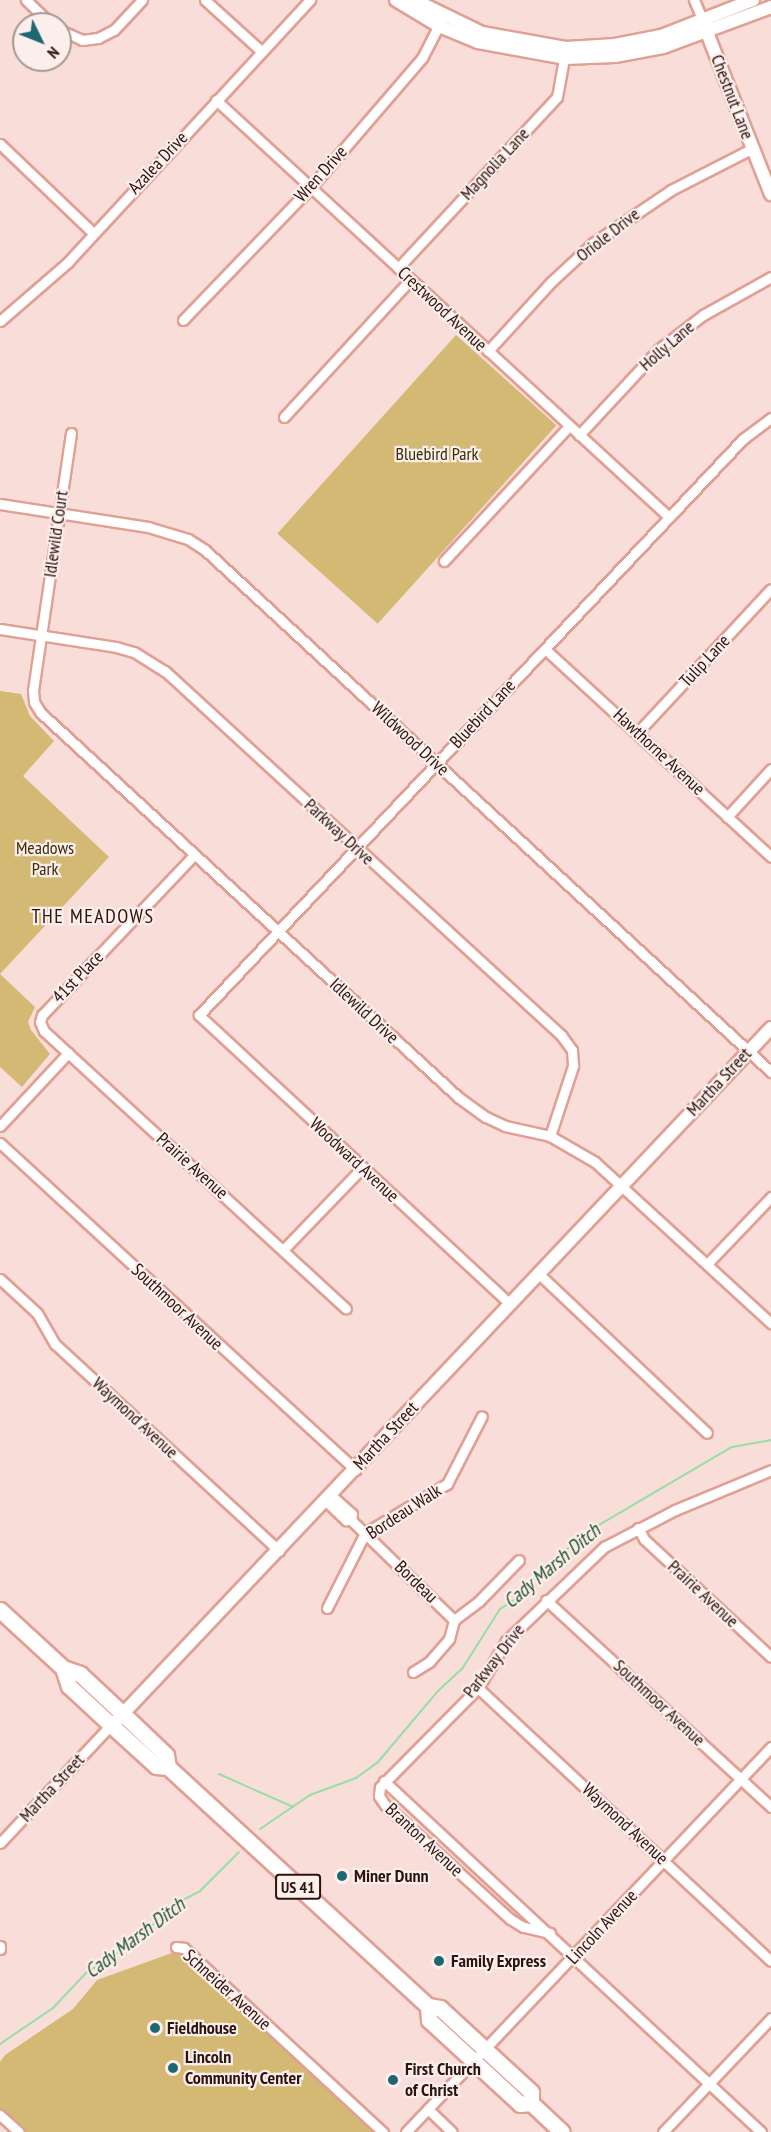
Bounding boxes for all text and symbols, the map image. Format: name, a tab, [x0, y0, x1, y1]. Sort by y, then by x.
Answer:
north arrow	[12, 12, 72, 72]
text: N	[43, 43, 64, 63]
street label: Chestnut Lane	[706, 52, 758, 142]
street label: Magnolia Lane	[456, 123, 534, 205]
street label: Azalea Drive	[124, 127, 192, 199]
street label: Wren Drive	[290, 141, 352, 207]
street label: Oriole Drive	[572, 204, 644, 266]
street label: Crestwood Avenue	[393, 262, 491, 356]
street label: Holly Lane	[635, 316, 699, 376]
park label: Bluebird Park	[396, 443, 478, 465]
street label: Idlewild Court	[39, 489, 73, 579]
street label: Tulip Lane	[675, 630, 735, 692]
street label: Bluebird Lane	[446, 675, 520, 753]
street label: Wildwood Drive	[367, 698, 453, 780]
street label: Hawthorne Avenue	[609, 704, 709, 800]
street label: Parkway Drive	[300, 794, 378, 870]
park label: Meadows Park	[16, 838, 74, 880]
district label: THE MEADOWS	[32, 904, 154, 928]
street label: 41st Place	[48, 946, 108, 1008]
street label: Idlewild Drive	[325, 974, 403, 1048]
street label: Martha Street	[682, 1043, 756, 1121]
street label: Woodward Avenue	[305, 1113, 403, 1207]
street label: Prairie Avenue	[152, 1128, 232, 1204]
street label: Southmoor Avenue	[127, 1259, 227, 1355]
street label: Waymond Avenue	[87, 1373, 183, 1463]
street label: Martha Street	[349, 1397, 423, 1475]
street label: Bordeau Walk	[362, 1480, 446, 1544]
water label: Cady Marsh Ditch	[499, 1518, 605, 1614]
street label: Bordeau	[390, 1556, 442, 1608]
street label: Prairie Avenue	[663, 1556, 743, 1632]
street label: Parkway Drive	[458, 1620, 530, 1702]
street label: Southmoor Avenue	[609, 1655, 709, 1751]
street label: Martha Street	[15, 1749, 89, 1827]
street label: Waymond Avenue	[577, 1779, 673, 1869]
street label: Branton Avenue	[381, 1799, 467, 1881]
place label: Miner Dunn	[354, 1865, 429, 1887]
marker: Miner Dunn	[335, 1869, 349, 1883]
road number: US 41	[274, 1874, 322, 1900]
street label: Lincoln Avenue	[562, 1885, 642, 1969]
water label: Cady Marsh Ditch	[80, 1892, 190, 1984]
street label: Schneider Avenue	[179, 1945, 275, 2035]
place label: Family Express	[451, 1950, 546, 1972]
marker: Family Express	[432, 1954, 446, 1968]
place label: Fieldhouse	[167, 2017, 237, 2039]
marker: Fieldhouse	[148, 2021, 162, 2035]
place label: Lincoln Community Center	[185, 2047, 302, 2090]
place label: First Church of Christ	[405, 2059, 481, 2102]
marker: Lincoln Community Center	[166, 2061, 180, 2075]
marker: First Church of Christ	[386, 2073, 400, 2087]

